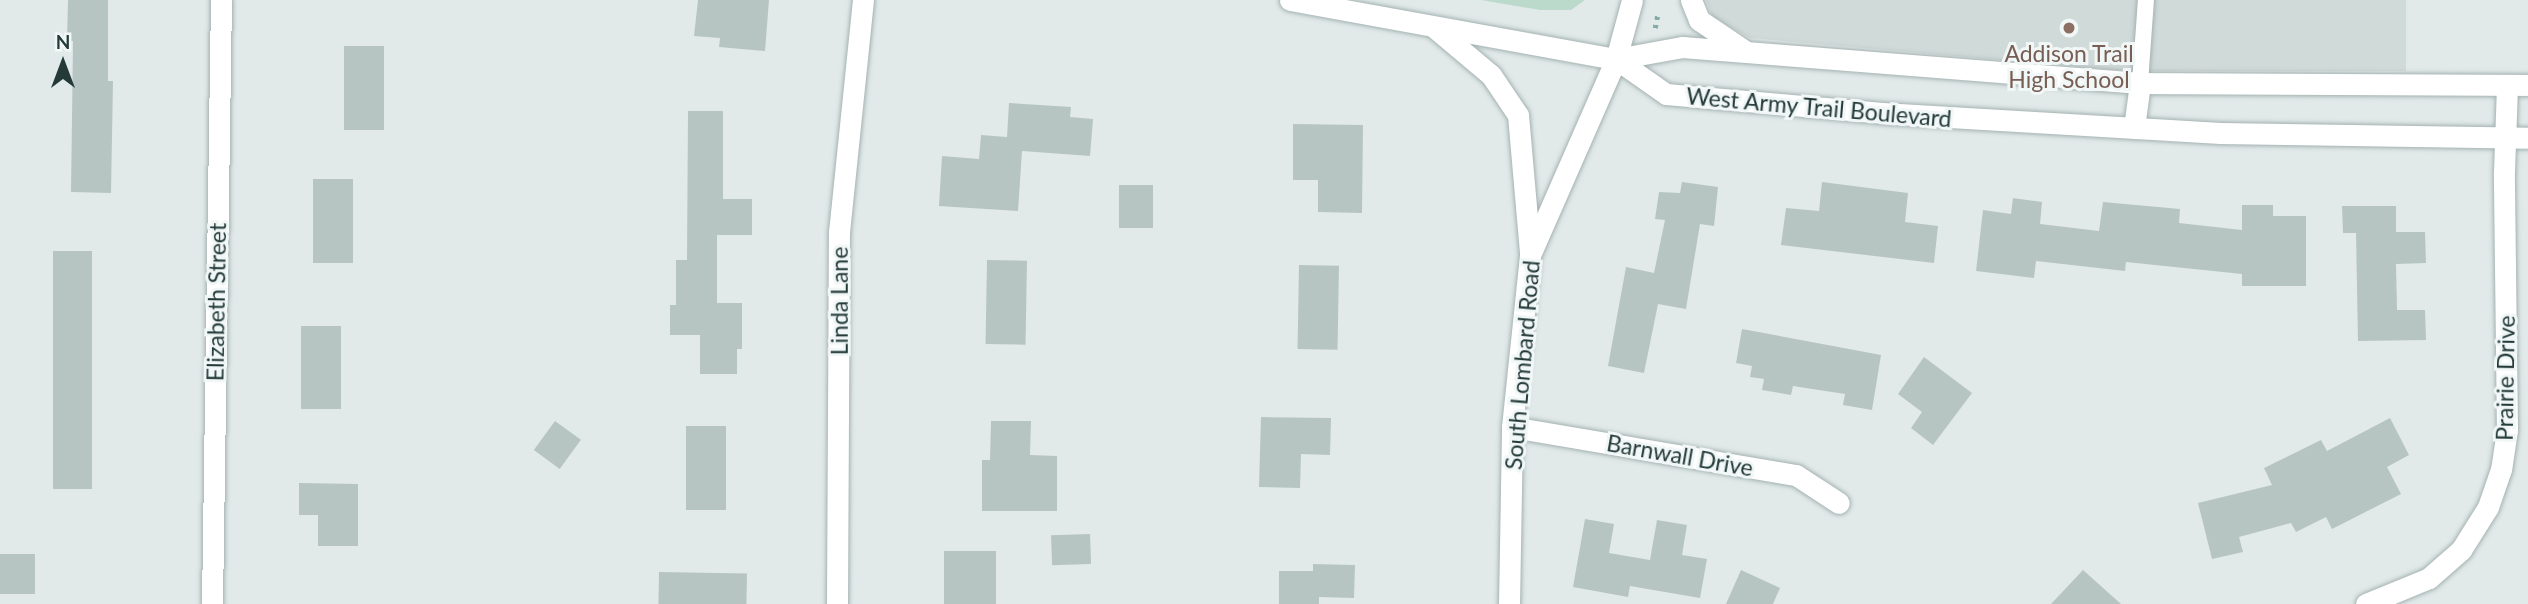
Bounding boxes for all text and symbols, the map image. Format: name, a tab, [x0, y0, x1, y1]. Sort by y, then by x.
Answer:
marker: Addison Trail High School	[2061, 20, 2077, 36]
north arrow	[28, 28, 98, 98]
text: N	[56, 30, 70, 53]
place label: Addison Trail High School	[2004, 39, 2134, 93]
street label: West Army Trail Boulevard	[1684, 82, 1954, 132]
street label: Elizabeth Street	[201, 223, 231, 381]
street label: Linda Lane	[825, 247, 853, 355]
street label: South Lombard Road	[1499, 259, 1545, 471]
street label: Prairie Drive	[2490, 315, 2520, 441]
street label: Barnwall Drive	[1605, 429, 1755, 481]

